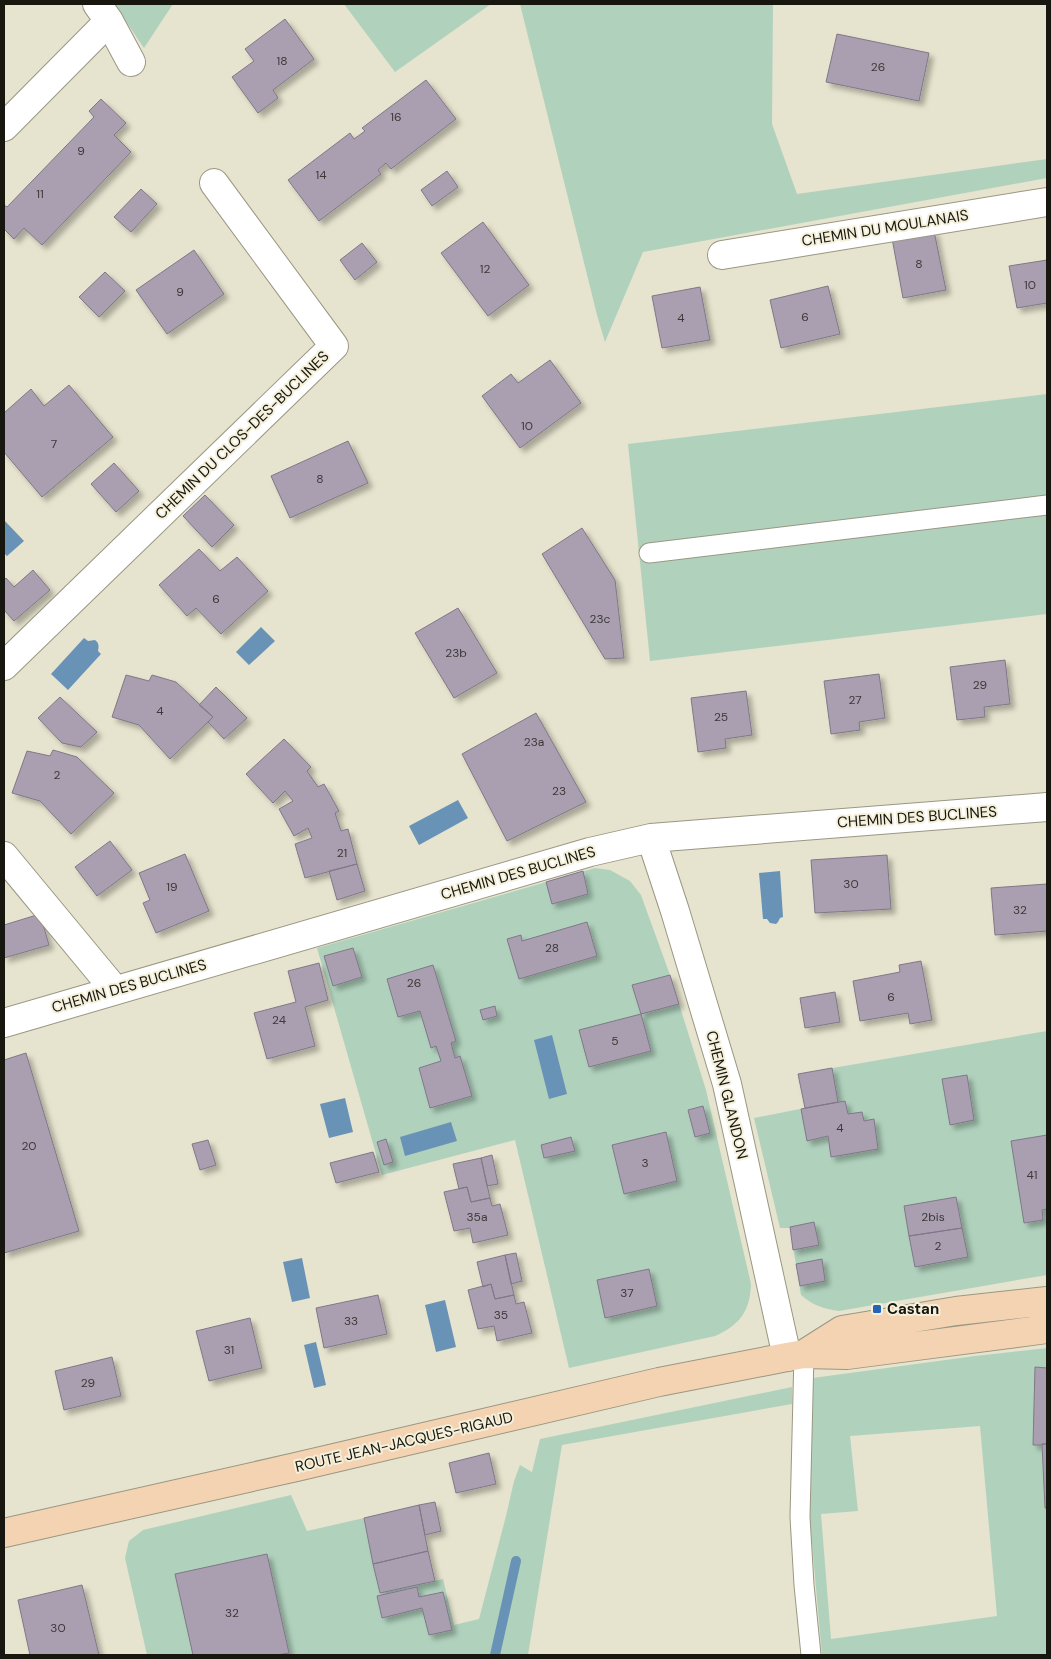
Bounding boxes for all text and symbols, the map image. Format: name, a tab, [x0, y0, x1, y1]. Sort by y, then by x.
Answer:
house number: 18	[276, 53, 288, 69]
house number: 26	[871, 59, 885, 75]
house number: 16	[390, 109, 402, 125]
house number: 9	[77, 143, 85, 159]
house number: 14	[315, 167, 327, 183]
house number: 11	[36, 186, 44, 202]
street label: CHEMIN DU MOULANAIS	[800, 205, 970, 251]
house number: 8	[915, 256, 923, 272]
house number: 12	[480, 261, 490, 277]
house number: 10	[1024, 277, 1036, 293]
house number: 9	[176, 284, 184, 300]
house number: 6	[801, 309, 809, 325]
house number: 4	[677, 310, 685, 326]
street label: CHEMIN DU CLOS-DES-BUCLINES	[151, 346, 333, 524]
house number: 10	[521, 418, 533, 434]
house number: 7	[51, 436, 57, 452]
house number: 8	[316, 471, 324, 487]
house number: 6	[212, 591, 220, 607]
house number: 23c	[590, 611, 611, 627]
house number: 23b	[445, 645, 467, 661]
house number: 29	[973, 677, 987, 693]
house number: 27	[848, 692, 862, 708]
house number: 4	[156, 703, 164, 719]
house number: 25	[714, 709, 728, 725]
house number: 23a	[524, 734, 544, 750]
house number: 2	[54, 767, 61, 783]
house number: 23	[552, 783, 566, 799]
street label: CHEMIN DES BUCLINES	[836, 801, 998, 833]
street label: CHEMIN DES BUCLINES	[438, 841, 598, 905]
house number: 21	[337, 845, 347, 861]
house number: 30	[843, 876, 859, 892]
house number: 19	[166, 879, 178, 895]
house number: 32	[1013, 902, 1027, 918]
house number: 28	[545, 940, 559, 956]
street label: CHEMIN DES BUCLINES	[49, 954, 209, 1018]
house number: 26	[407, 975, 421, 991]
house number: 6	[887, 989, 895, 1005]
house number: 24	[272, 1012, 286, 1028]
street label: CHEMIN GLANDON	[701, 1029, 753, 1161]
house number: 5	[611, 1033, 619, 1049]
house number: 4	[836, 1120, 844, 1136]
house number: 20	[21, 1138, 37, 1154]
house number: 3	[641, 1155, 649, 1171]
house number: 41	[1026, 1167, 1038, 1183]
house number: 35a	[467, 1209, 487, 1225]
house number: 2bis	[921, 1209, 945, 1225]
house number: 2	[935, 1238, 942, 1254]
house number: 37	[620, 1285, 634, 1301]
place label: Castan	[887, 1299, 939, 1319]
marker: Castan	[871, 1303, 883, 1315]
house number: 35	[494, 1307, 508, 1323]
house number: 33	[344, 1313, 358, 1329]
house number: 31	[224, 1342, 234, 1358]
house number: 29	[81, 1375, 95, 1391]
street label: ROUTE JEAN-JACQUES-RIGAUD	[293, 1407, 515, 1477]
house number: 32	[225, 1605, 239, 1621]
house number: 30	[50, 1620, 66, 1636]

